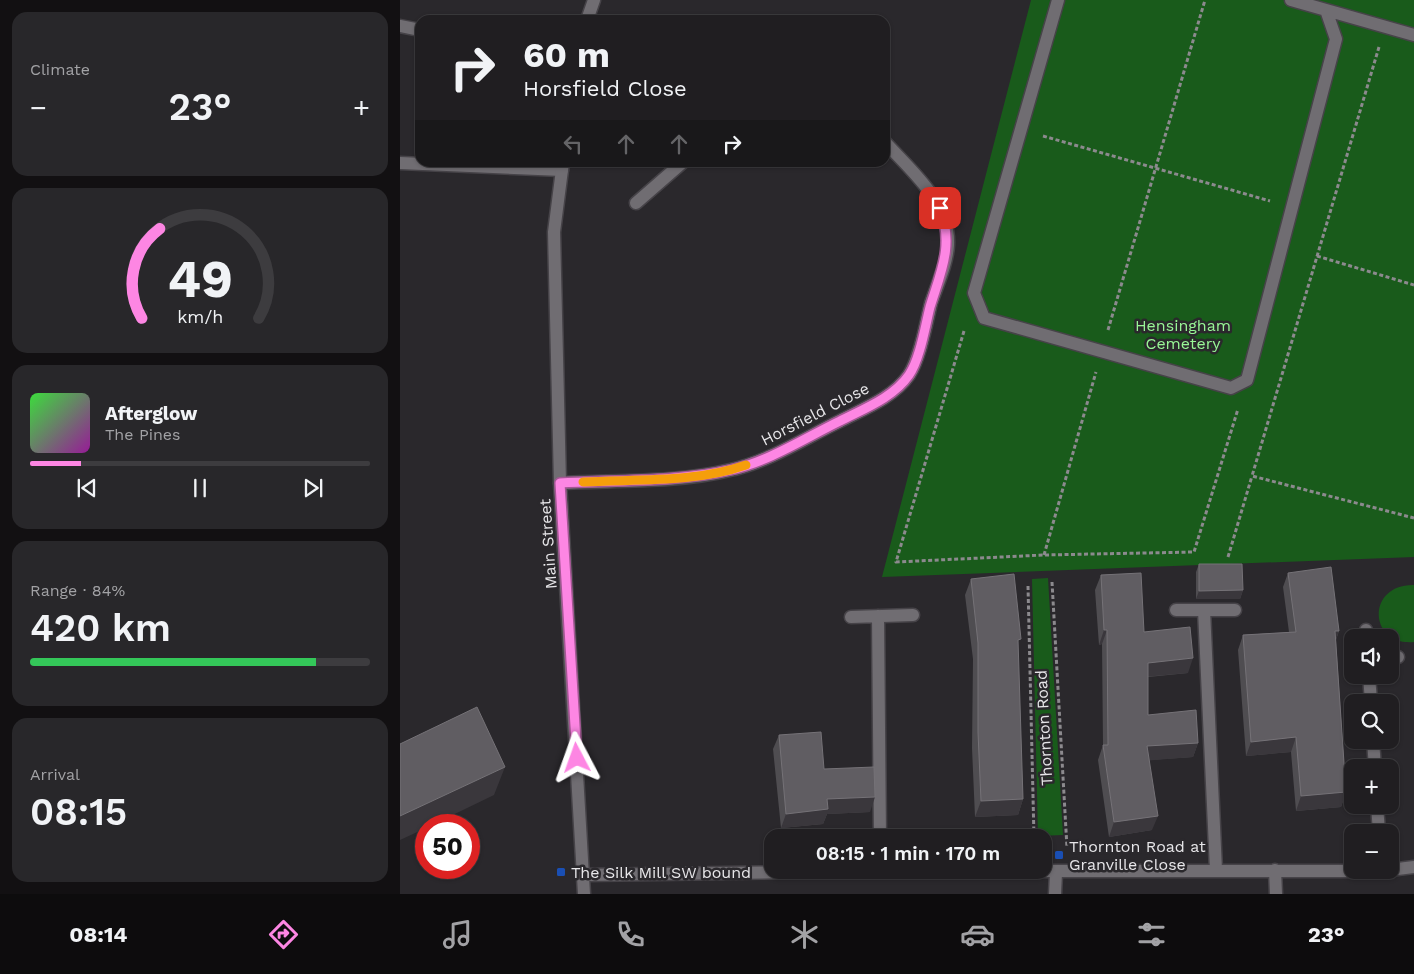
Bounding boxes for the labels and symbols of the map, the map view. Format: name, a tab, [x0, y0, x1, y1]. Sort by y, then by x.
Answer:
pin	[919, 187, 961, 229]
park label: Hensingham Cemetery	[1135, 316, 1231, 353]
street label: Horsfield Close	[758, 378, 872, 450]
street label: Main Street	[535, 498, 561, 590]
street label: Thornton Road	[1031, 670, 1057, 786]
position arrow	[550, 731, 602, 783]
speed limit sign: 50	[415, 814, 480, 879]
place label: Thornton Road at Granville Close	[1069, 837, 1206, 874]
marker: Thornton Road at Granville Close	[1053, 849, 1065, 861]
place label: The Silk Mill SW bound	[571, 863, 751, 882]
marker: The Silk Mill SW bound	[555, 866, 567, 878]

